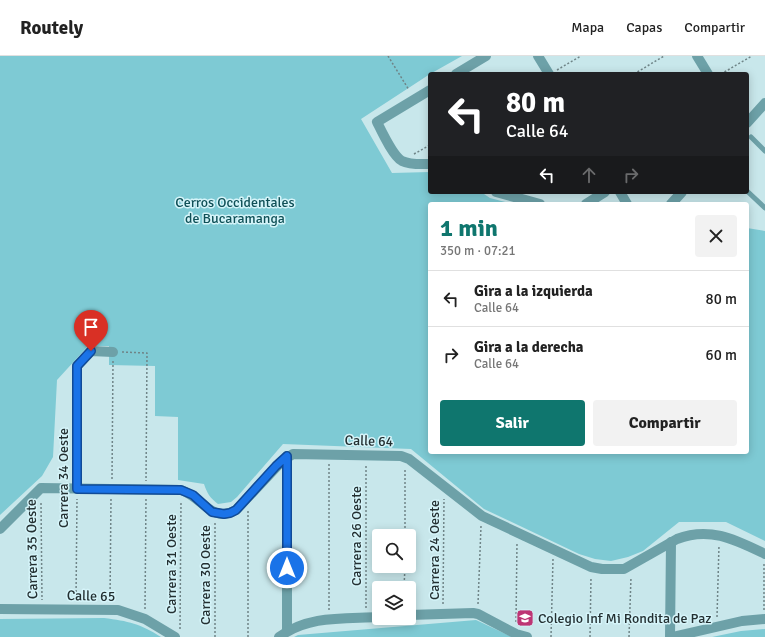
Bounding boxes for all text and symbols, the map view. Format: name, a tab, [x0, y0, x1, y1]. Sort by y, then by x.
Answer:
text: Routely	[20, 16, 83, 40]
text: Mapa	[571, 19, 604, 36]
text: Capas	[626, 19, 662, 36]
text: Compartir	[684, 19, 745, 36]
text: 80 m	[506, 86, 565, 120]
icon: left	[440, 88, 492, 140]
text: Calle 64	[506, 120, 568, 142]
icon: left	[536, 164, 558, 186]
icon: ahead	[578, 164, 600, 186]
icon: right	[620, 164, 642, 186]
park label: Cerros Occidentales de Bucaramanga	[175, 194, 295, 227]
text: 1 min	[440, 213, 498, 243]
button: close	[695, 215, 737, 257]
text: 350 m · 07:21	[440, 243, 516, 259]
text: Gira a la izquierda	[474, 282, 593, 300]
icon: left	[440, 288, 462, 310]
text: 80 m	[706, 290, 737, 308]
text: Calle 64	[474, 300, 519, 316]
pin	[74, 310, 108, 351]
icon: arrive	[80, 316, 102, 338]
text: Gira a la derecha	[474, 338, 584, 356]
icon: right	[440, 344, 462, 366]
text: 60 m	[706, 346, 737, 364]
text: Calle 64	[474, 356, 519, 372]
button: Salir	[440, 400, 585, 446]
button: Compartir	[593, 400, 737, 446]
street label: Carrera 34 Oeste	[55, 428, 72, 528]
street label: Calle 64	[344, 432, 394, 450]
street label: Carrera 26 Oeste	[348, 486, 365, 586]
street label: Carrera 35 Oeste	[23, 499, 41, 599]
street label: Carrera 24 Oeste	[426, 500, 443, 600]
street label: Carrera 31 Oeste	[163, 514, 180, 614]
street label: Carrera 30 Oeste	[197, 525, 214, 625]
map controls	[372, 529, 416, 625]
button: search	[372, 529, 416, 573]
position arrow	[266, 547, 308, 589]
button: layers	[372, 581, 416, 625]
street label: Calle 65	[67, 587, 115, 605]
school or university icon: Colegio Inf Mi Rondita de Paz	[515, 608, 535, 628]
place label: Colegio Inf Mi Rondita de Paz	[538, 610, 712, 627]

